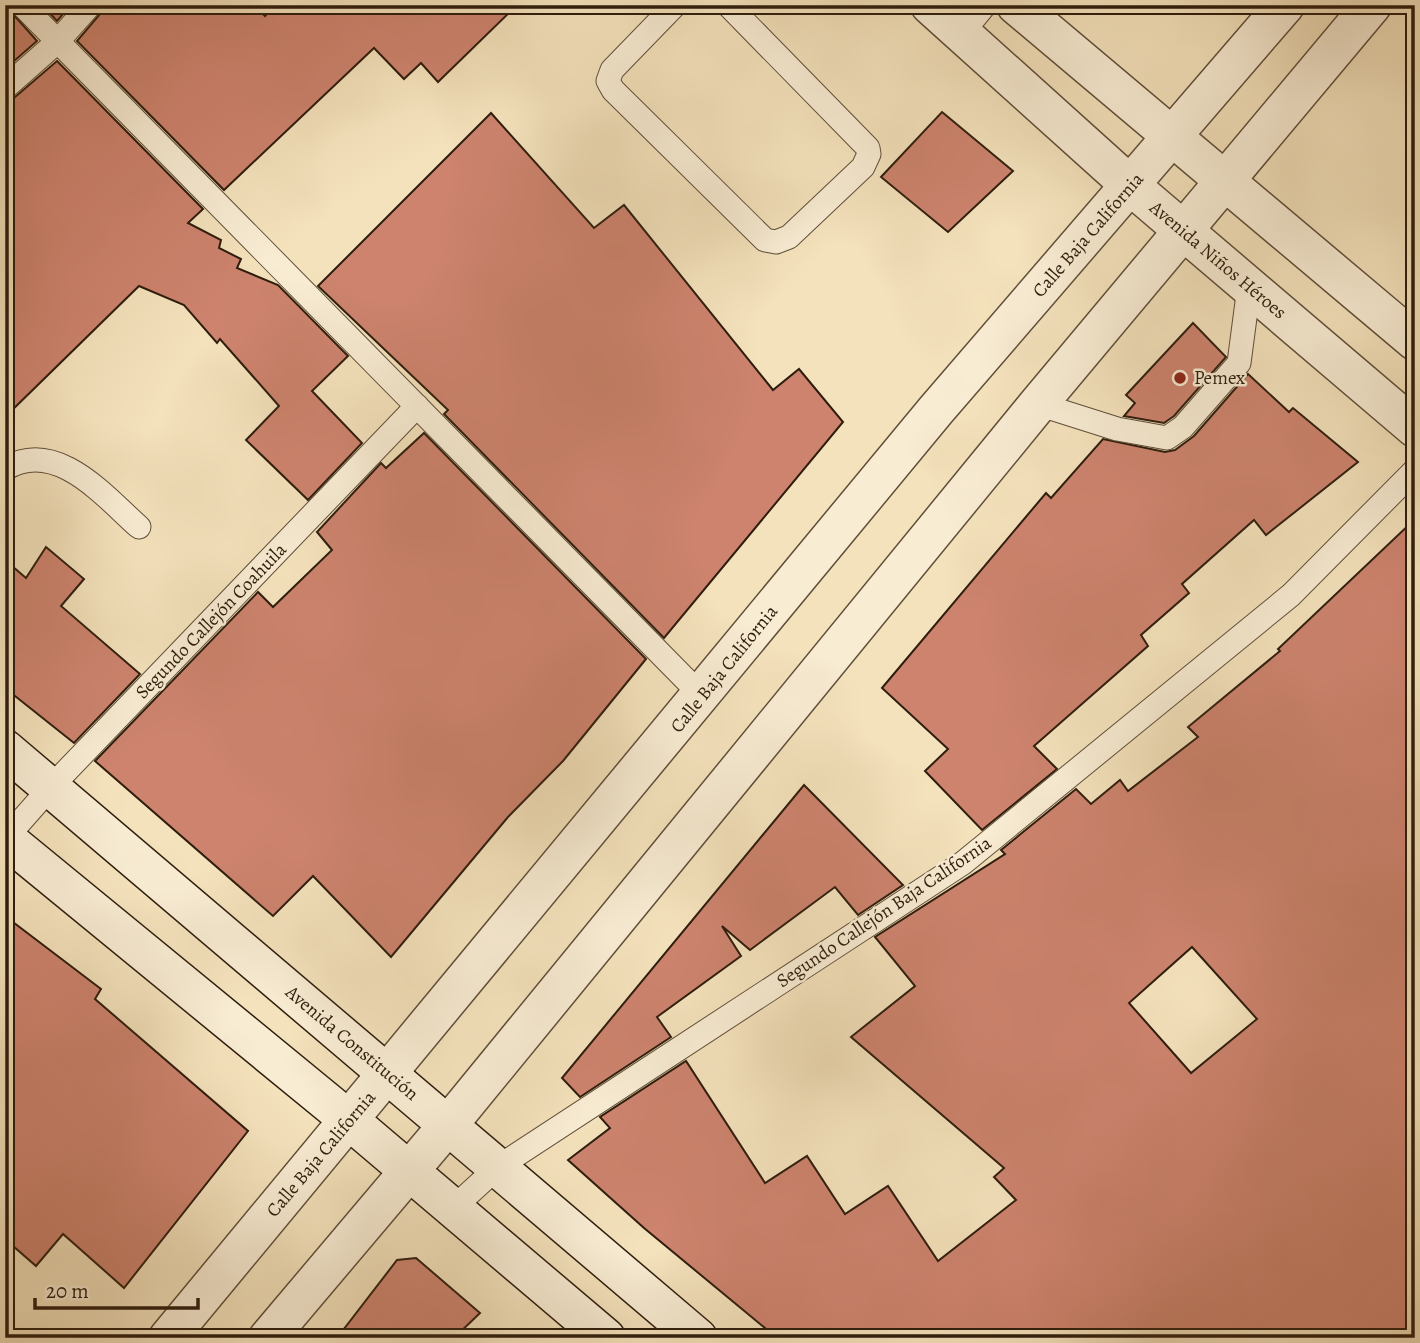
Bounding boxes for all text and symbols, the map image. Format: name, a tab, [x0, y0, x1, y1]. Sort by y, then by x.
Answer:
street label: Calle Baja California	[1026, 167, 1150, 303]
street label: Avenida Niños Héroes	[1143, 194, 1292, 325]
place label: Pemex	[1194, 365, 1245, 391]
marker: Pemex	[1172, 370, 1188, 386]
street label: Segundo Callejón Coahuila	[130, 537, 293, 705]
street label: Calle Baja California	[664, 599, 784, 739]
street label: Segundo Callejón Baja California	[771, 830, 997, 994]
street label: Avenida Constitución	[279, 979, 424, 1106]
street label: Calle Baja California	[260, 1085, 382, 1223]
scale bar	[35, 1266, 198, 1310]
text: 20 m	[46, 1277, 89, 1305]

